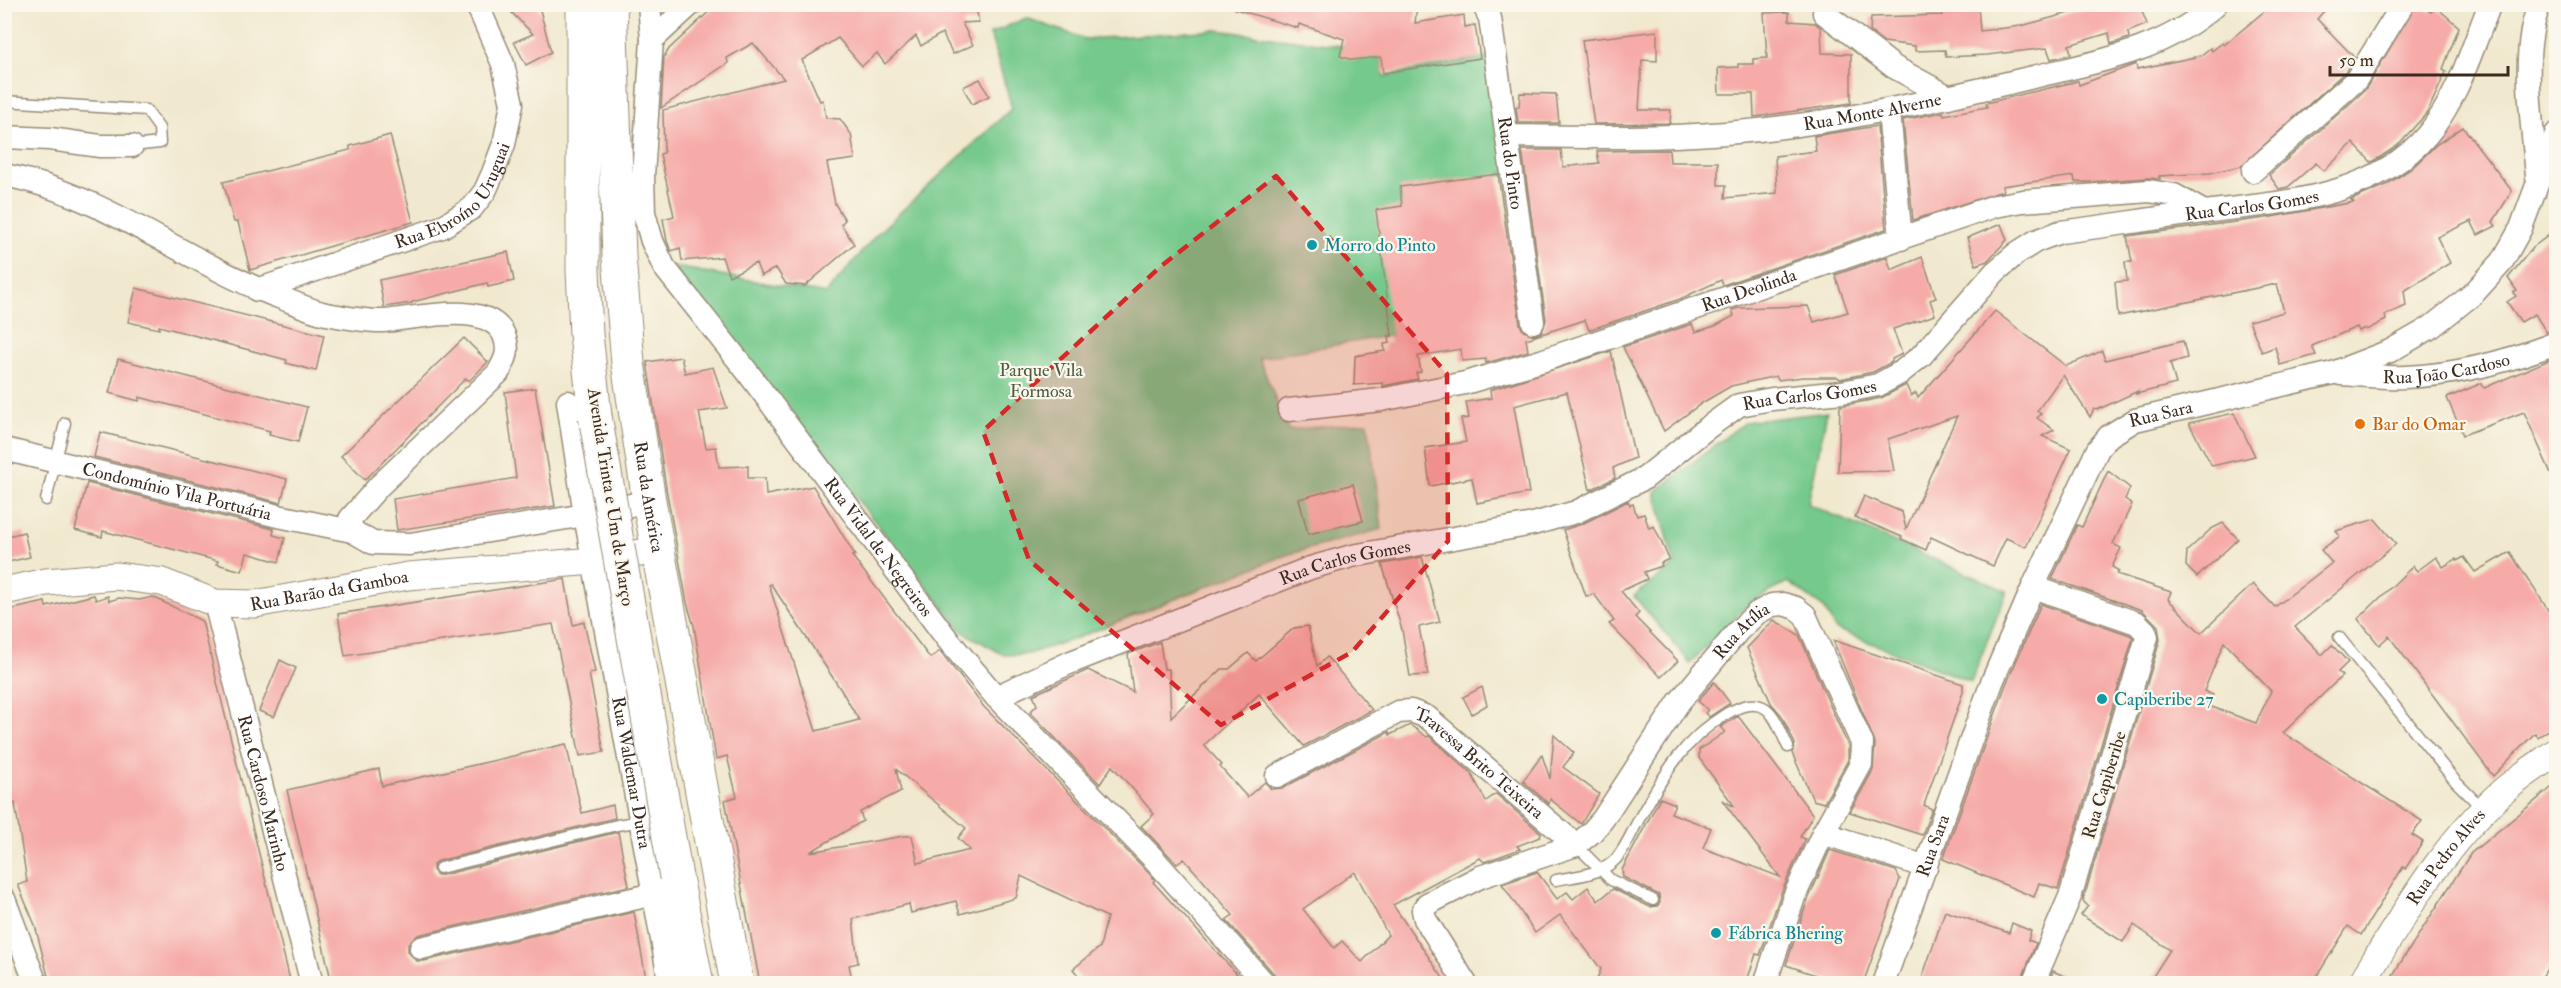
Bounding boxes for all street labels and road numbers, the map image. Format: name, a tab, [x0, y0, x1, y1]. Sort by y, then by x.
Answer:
street label: Rua Monte Alverne	[1802, 88, 1944, 136]
street label: Rua do Pinto	[1492, 115, 1528, 211]
street label: Rua Ebroíno Uruguai	[392, 139, 516, 254]
street label: Rua Carlos Gomes	[2183, 184, 2321, 226]
street label: Rua Deolinda	[1698, 263, 1800, 317]
street label: Rua João Cardoso	[2382, 348, 2513, 389]
street label: Rua Carlos Gomes	[1741, 375, 1879, 416]
street label: Avenida Trinta e Um de Março	[582, 385, 639, 608]
street label: Rua Sara	[2127, 396, 2196, 433]
street label: Rua da América	[628, 440, 669, 555]
street label: Condomínio Vila Portuária	[80, 458, 274, 526]
street label: Rua Vidal de Negreiros	[819, 473, 938, 622]
street label: Rua Carlos Gomes	[1276, 535, 1412, 591]
street label: Rua Barão da Gamboa	[248, 565, 411, 617]
street label: Rua Atília	[1708, 597, 1774, 664]
street label: Rua Waldemar Dutra	[606, 695, 656, 851]
street label: Travessa Brito Teixeira	[1411, 702, 1549, 825]
street label: Rua Cardoso Marinho	[232, 713, 294, 874]
street label: Rua Capiberibe	[2077, 728, 2132, 842]
street label: Rua Pedro Alves	[2402, 804, 2490, 910]
street label: Rua Sara	[1912, 811, 1955, 880]

